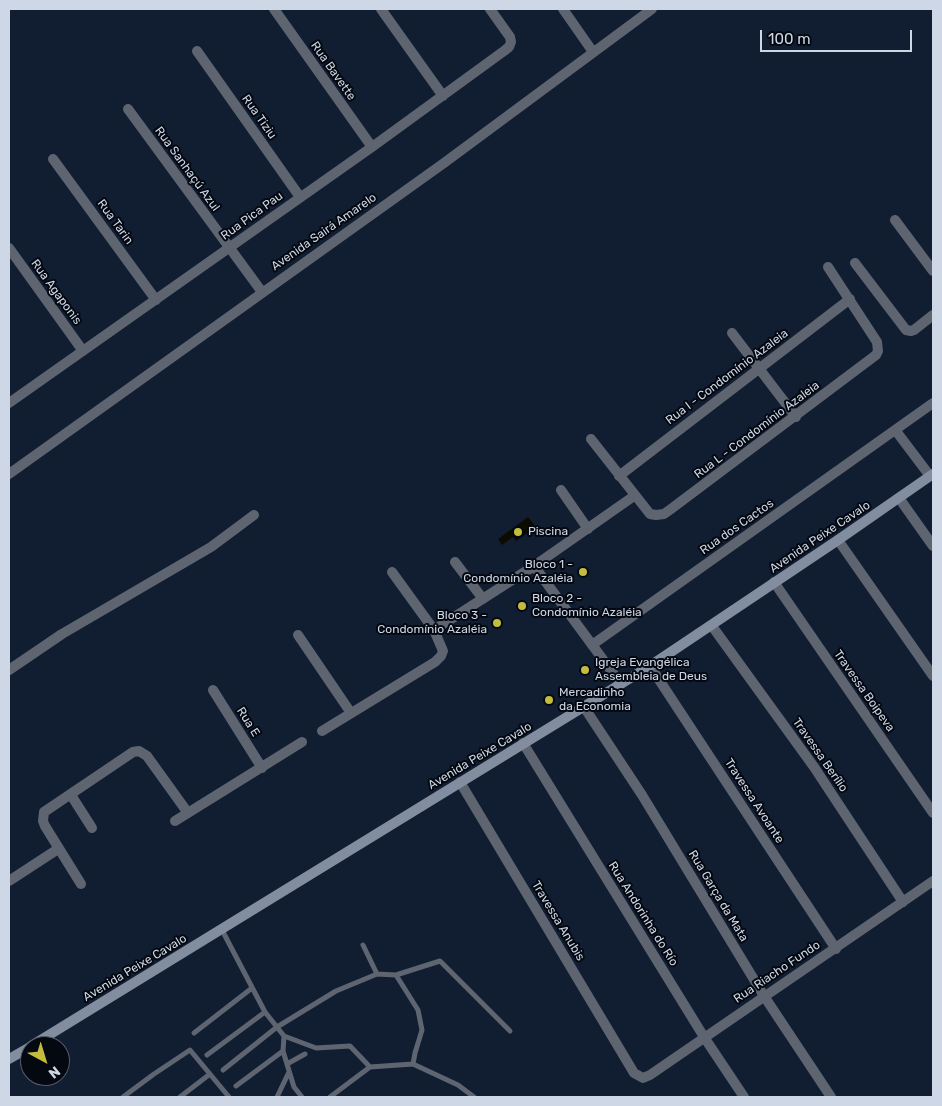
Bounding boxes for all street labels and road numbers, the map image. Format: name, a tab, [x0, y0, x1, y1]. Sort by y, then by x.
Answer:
street label: Rua Bavette	[307, 39, 359, 103]
street label: Rua Tiziu	[239, 92, 279, 142]
street label: Rua Sanhaçú Azul	[151, 124, 223, 214]
street label: Rua Pica Pau	[218, 189, 286, 243]
street label: Avenida Sairá Amarelo	[269, 190, 379, 274]
street label: Rua Tarin	[94, 197, 136, 247]
street label: Rua Agaponis	[28, 257, 84, 327]
street label: Rua I - Condomínio Azaleia	[663, 326, 791, 428]
street label: Rua L - Condomínio Azaleia	[692, 378, 822, 482]
street label: Rua dos Cactos	[697, 496, 777, 558]
street label: Avenida Peixe Cavalo	[767, 498, 873, 576]
street label: Travessa Boipeva	[830, 647, 898, 735]
street label: Rua E	[233, 705, 263, 739]
street label: Travessa Berílio	[789, 715, 851, 795]
street label: Avenida Peixe Cavalo	[426, 719, 534, 793]
street label: Travessa Avoante	[721, 756, 787, 846]
street label: Rua Garça da Mata	[685, 848, 751, 944]
street label: Rua Andorinha do Río	[605, 859, 681, 969]
street label: Travessa Anubis	[529, 878, 587, 964]
street label: Avenida Peixe Cavalo	[81, 931, 189, 1005]
street label: Rua Riacho Fundo	[731, 938, 823, 1006]

